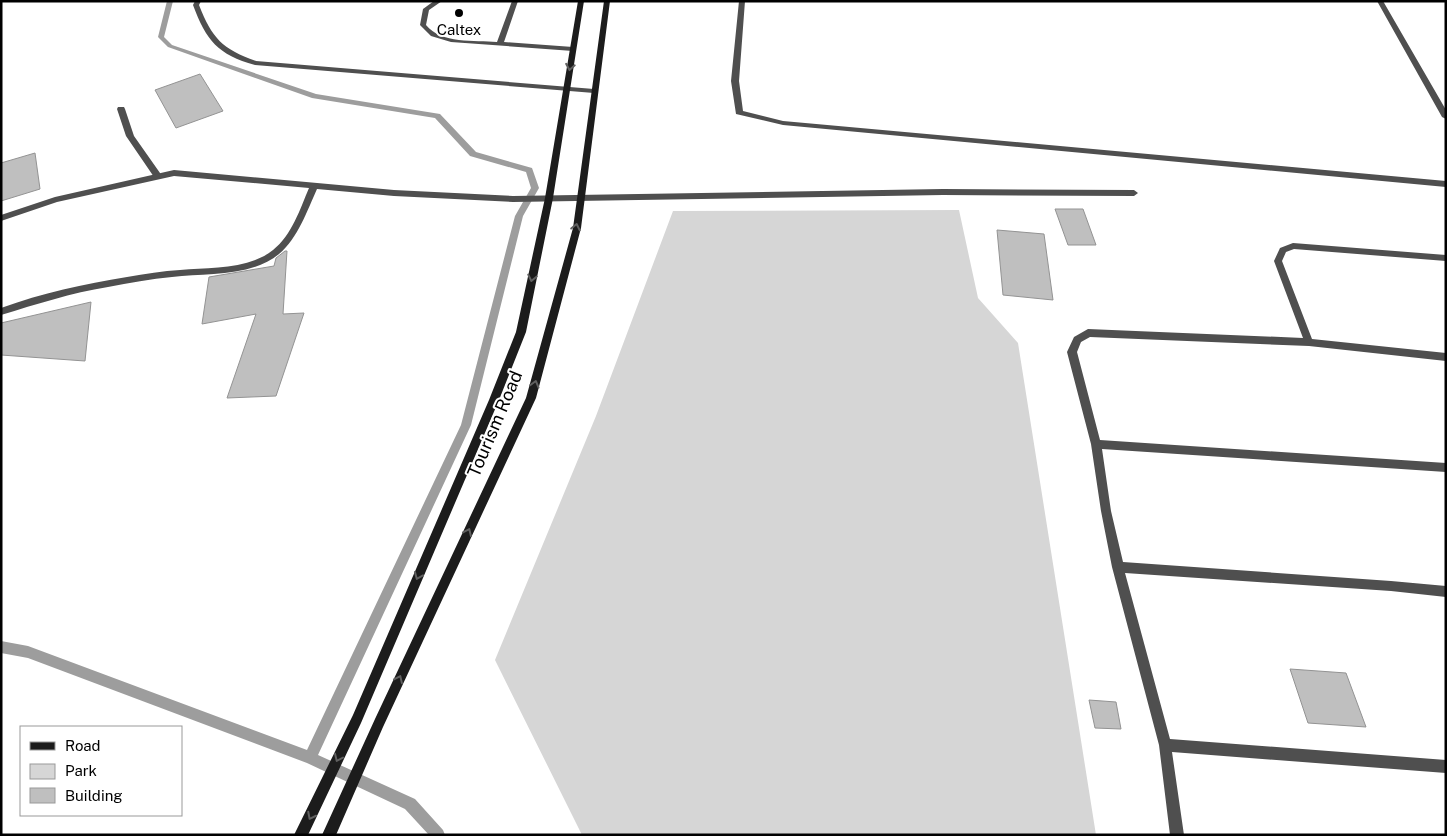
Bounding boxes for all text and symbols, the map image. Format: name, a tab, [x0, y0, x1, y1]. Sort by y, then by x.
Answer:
marker: Caltex	[453, 7, 465, 19]
place label: Caltex	[437, 21, 481, 38]
one-way arrow	[566, 62, 576, 71]
one-way arrow	[570, 222, 581, 231]
one-way arrow	[527, 274, 538, 283]
street label: Tourism Road	[463, 368, 526, 480]
one-way arrow	[529, 380, 539, 388]
one-way arrow	[462, 528, 472, 537]
one-way arrow	[414, 571, 425, 580]
one-way arrow	[393, 675, 403, 684]
legend	[20, 726, 182, 816]
text: Road	[65, 737, 101, 754]
one-way arrow	[334, 753, 345, 762]
text: Park	[65, 762, 97, 779]
text: Building	[65, 787, 123, 804]
one-way arrow	[307, 811, 317, 820]

